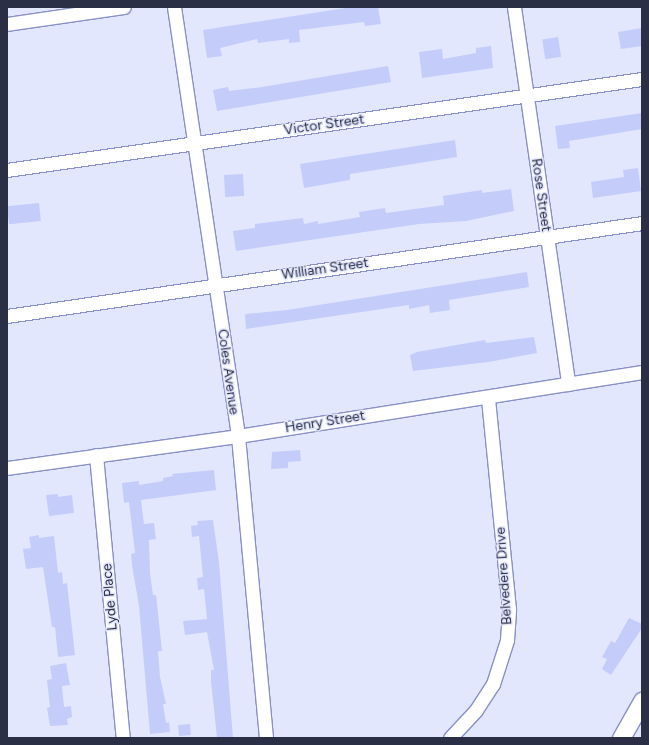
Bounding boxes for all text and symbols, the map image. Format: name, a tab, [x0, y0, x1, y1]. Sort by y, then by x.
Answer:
street label: Victor Street	[283, 111, 365, 139]
street label: Rose Street	[528, 157, 554, 233]
street label: William Street	[280, 255, 370, 283]
street label: Coles Avenue	[214, 328, 242, 416]
street label: Henry Street	[284, 407, 366, 437]
street label: Belvedere Drive	[492, 526, 516, 626]
street label: Lyde Place	[99, 563, 121, 631]

